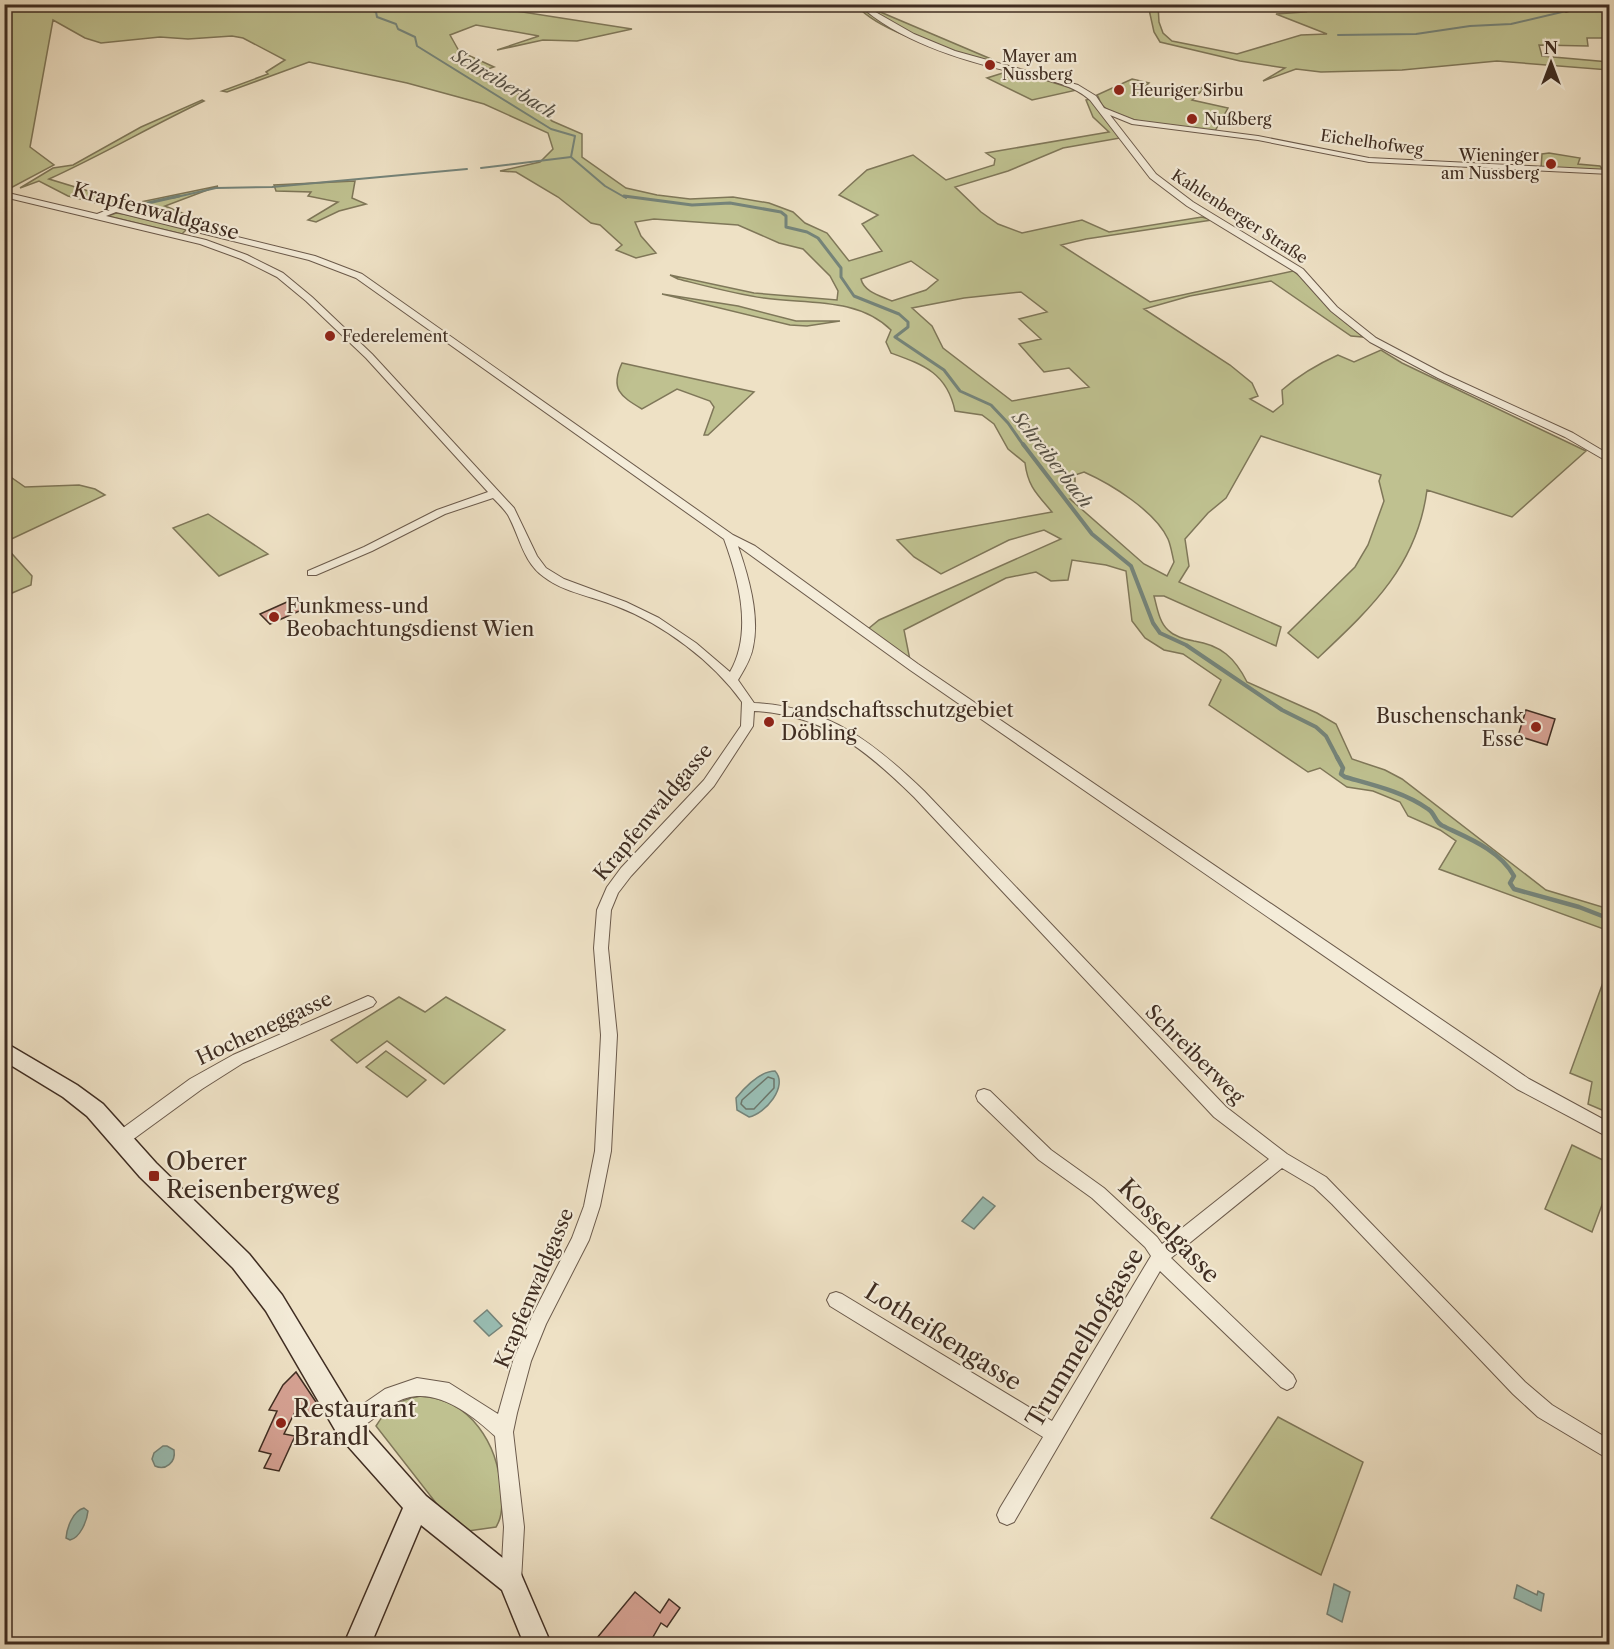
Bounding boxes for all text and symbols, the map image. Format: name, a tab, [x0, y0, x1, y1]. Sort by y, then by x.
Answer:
north arrow	[1521, 33, 1581, 93]
text: N	[1544, 38, 1558, 58]
water label: Schreiberbach	[447, 44, 560, 123]
place label: Mayer am Nussberg	[1002, 46, 1078, 84]
marker: Mayer am Nussberg	[983, 58, 997, 72]
place label: Heuriger Sirbu	[1131, 80, 1244, 100]
marker: Heuriger Sirbu	[1112, 83, 1126, 97]
place label: Nußberg	[1204, 109, 1272, 129]
marker: Nußberg	[1185, 112, 1199, 126]
street label: Eichelhofweg	[1319, 125, 1425, 159]
place label: Wieninger am Nussberg	[1441, 145, 1540, 183]
marker: Wieninger am Nussberg	[1544, 157, 1558, 171]
street label: Kahlenberger Straße	[1168, 164, 1312, 268]
street label: Krapfenwaldgasse	[70, 177, 242, 245]
place label: Federelement	[342, 326, 448, 346]
marker: Federelement	[323, 329, 337, 343]
water label: Schreiberbach	[1007, 406, 1097, 513]
place label: Funkmess-und Beobachtungsdienst Wien	[286, 594, 535, 641]
marker: Funkmess-und Beobachtungsdienst Wien	[267, 610, 281, 624]
place label: Landschaftsschutzgebiet Döbling	[781, 698, 1014, 745]
place label: Buschenschank Esse	[1376, 704, 1525, 751]
marker: Landschaftsschutzgebiet Döbling	[762, 715, 776, 729]
marker: Buschenschank Esse	[1529, 720, 1543, 734]
street label: Krapfenwaldgasse	[589, 739, 717, 885]
street label: Hocheneggasse	[192, 986, 336, 1070]
street label: Schreiberweg	[1141, 1000, 1250, 1109]
place label: Oberer Reisenbergweg	[166, 1147, 339, 1204]
marker: Oberer Reisenbergweg	[147, 1169, 161, 1183]
street label: Kosselgasse	[1113, 1173, 1226, 1289]
street label: Krapfenwaldgasse	[490, 1205, 578, 1371]
street label: Trummelhofgasse	[1020, 1243, 1150, 1433]
street label: Lotheißengasse	[860, 1277, 1027, 1396]
place label: Restaurant Brandl	[293, 1394, 417, 1451]
marker: Restaurant Brandl	[274, 1416, 288, 1430]

